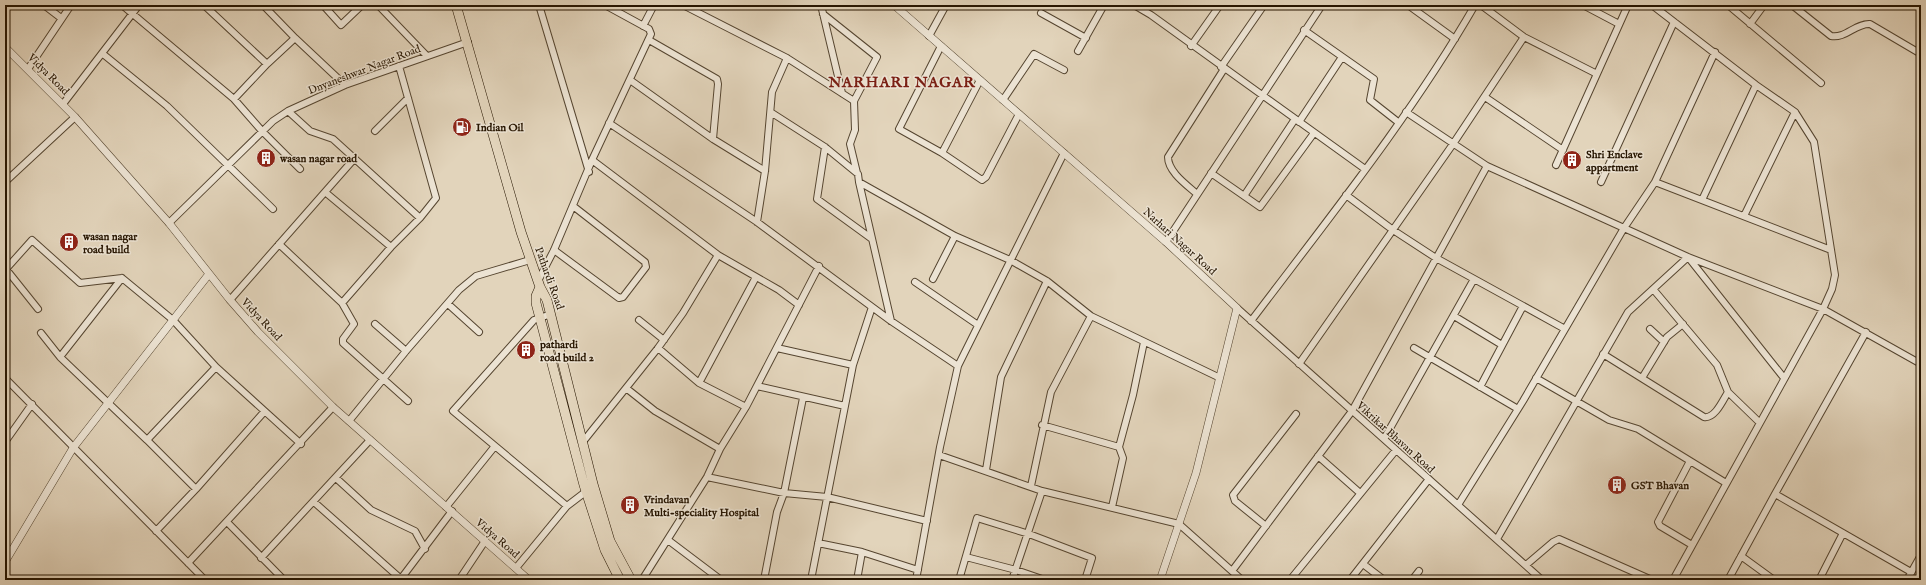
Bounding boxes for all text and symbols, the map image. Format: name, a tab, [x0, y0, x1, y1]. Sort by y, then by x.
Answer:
street label: Dnyaneshwar Nagar Road	[306, 42, 423, 98]
street label: Vidya Road	[24, 50, 72, 99]
district label: NARHARI NAGAR	[827, 73, 976, 92]
fuel station icon: Indian Oil	[451, 116, 473, 138]
place label: Indian Oil	[476, 121, 524, 135]
building icon: wasan nagar road	[255, 147, 277, 169]
place label: Shri Enclave appartment	[1586, 148, 1643, 175]
building icon: Shri Enclave appartment	[1561, 149, 1583, 171]
place label: wasan nagar road	[279, 152, 358, 166]
street label: Narhari Nagar Road	[1140, 205, 1219, 278]
place label: wasan nagar road build	[82, 230, 138, 257]
building icon: wasan nagar road build	[58, 231, 80, 253]
street label: Pathardi Road	[531, 245, 567, 312]
street label: Vidya Road	[237, 295, 285, 344]
place label: pathardi road build 2	[539, 338, 595, 365]
building icon: pathardi road build 2	[515, 339, 537, 361]
street label: Vikrikar Bhavan Road	[1353, 398, 1437, 477]
building icon: GST Bhavan	[1606, 474, 1628, 496]
place label: GST Bhavan	[1631, 479, 1689, 493]
place label: Vrindavan Multi-speciality Hospital	[643, 493, 760, 520]
building icon: Vrindavan Multi-speciality Hospital	[619, 494, 641, 516]
street label: Vidya Road	[472, 515, 522, 562]

